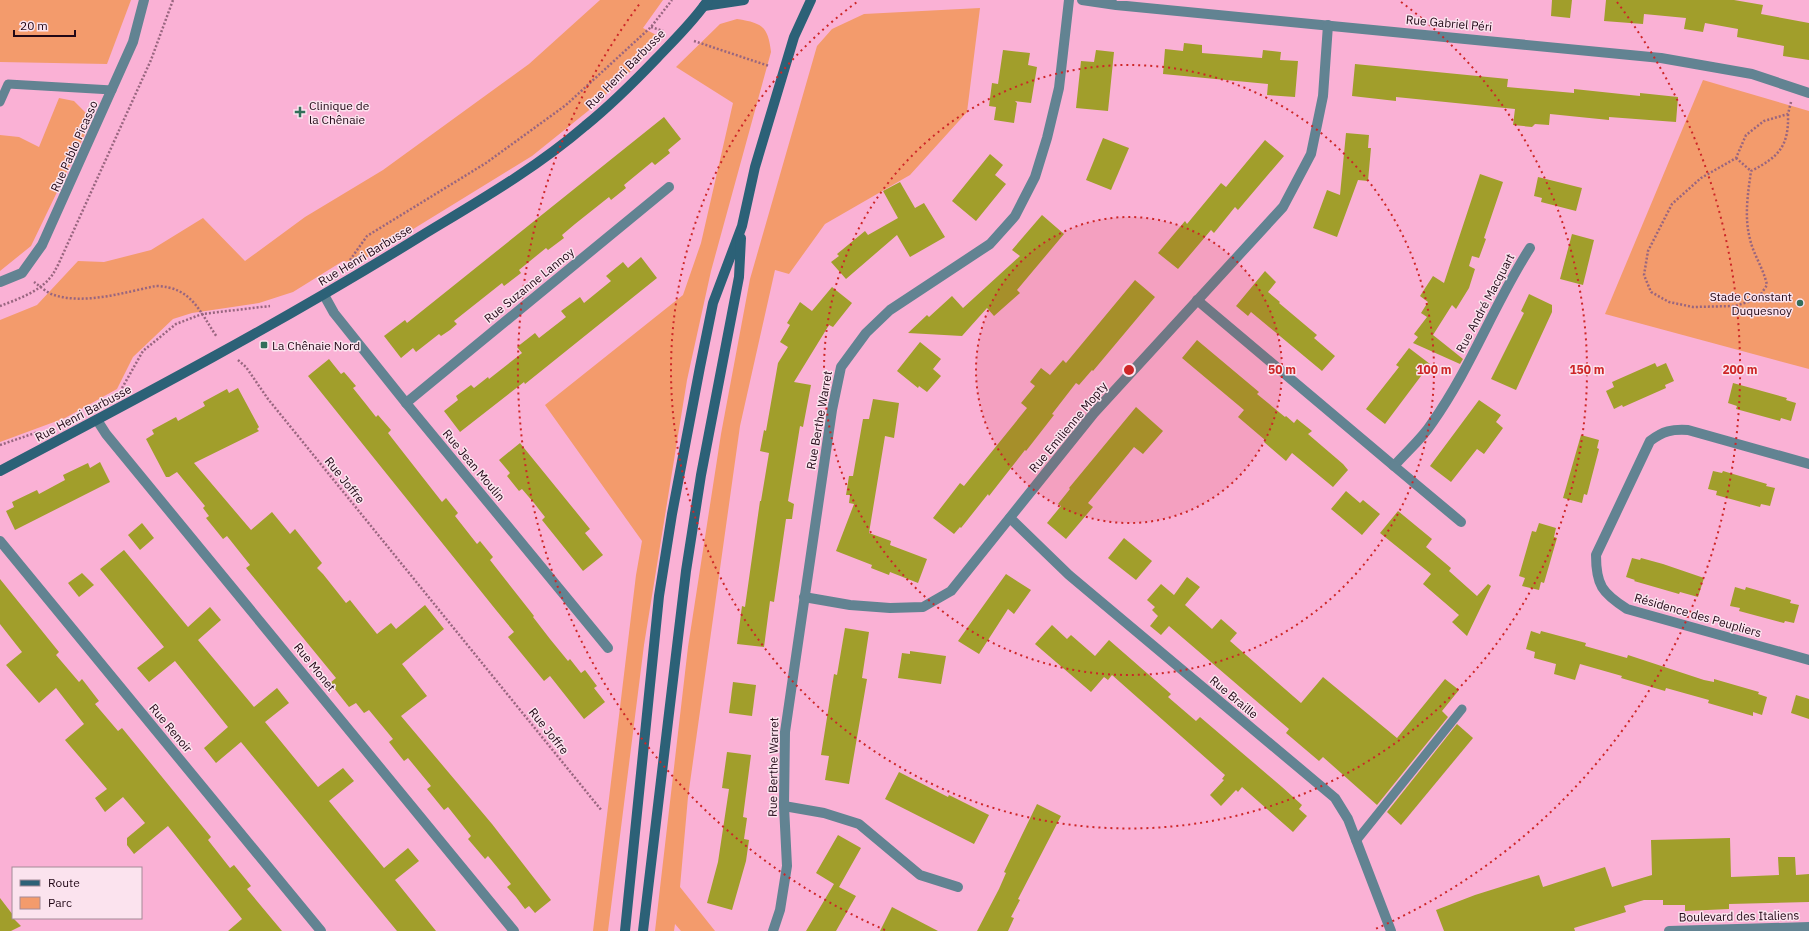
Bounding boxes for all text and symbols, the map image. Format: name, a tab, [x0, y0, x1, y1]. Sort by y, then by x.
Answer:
scale bar	[14, 12, 75, 38]
street label: Rue Gabriel Péri	[1405, 12, 1493, 34]
text: 20 m	[20, 18, 48, 33]
street label: Rue Henri Barbusse	[582, 26, 668, 112]
street label: Rue Pablo Picasso	[47, 98, 101, 194]
place label: Clinique de la Chênaie	[309, 98, 370, 127]
marker: Clinique de la Chênaie	[294, 106, 306, 118]
street label: Rue Henri Barbusse	[315, 221, 415, 289]
street label: Rue Suzanne Lannoy	[481, 244, 577, 326]
street label: Rue André Macquart	[1453, 251, 1517, 355]
place label: Stade Constant Duquesnoy	[1710, 289, 1792, 318]
marker: Stade Constant Duquesnoy	[1795, 298, 1805, 308]
place label: La Chênaie Nord	[272, 338, 360, 353]
marker: La Chênaie Nord	[259, 340, 269, 350]
text: 50 m	[1268, 362, 1296, 377]
text: 100 m	[1416, 362, 1452, 377]
text: 150 m	[1569, 362, 1605, 377]
text: 200 m	[1722, 362, 1758, 377]
centre of rings	[1122, 363, 1136, 377]
street label: Rue Berthe Warret	[803, 370, 835, 470]
street label: Rue Emilienne Mopty	[1026, 379, 1110, 475]
street label: Rue Henri Barbusse	[32, 381, 134, 445]
street label: Rue Jean Moulin	[440, 426, 508, 504]
street label: Rue Joffre	[322, 454, 369, 507]
street label: Résidence des Peupliers	[1633, 590, 1763, 640]
street label: Rue Monet	[291, 640, 339, 694]
street label: Rue Braille	[1207, 672, 1262, 722]
street label: Rue Renoir	[146, 701, 196, 756]
street label: Rue Joffre	[526, 705, 573, 758]
street label: Rue Berthe Warret	[765, 717, 781, 817]
legend	[12, 867, 142, 919]
text: Route	[48, 875, 80, 890]
text: Parc	[48, 895, 72, 910]
street label: Boulevard des Italiens	[1679, 907, 1800, 925]

